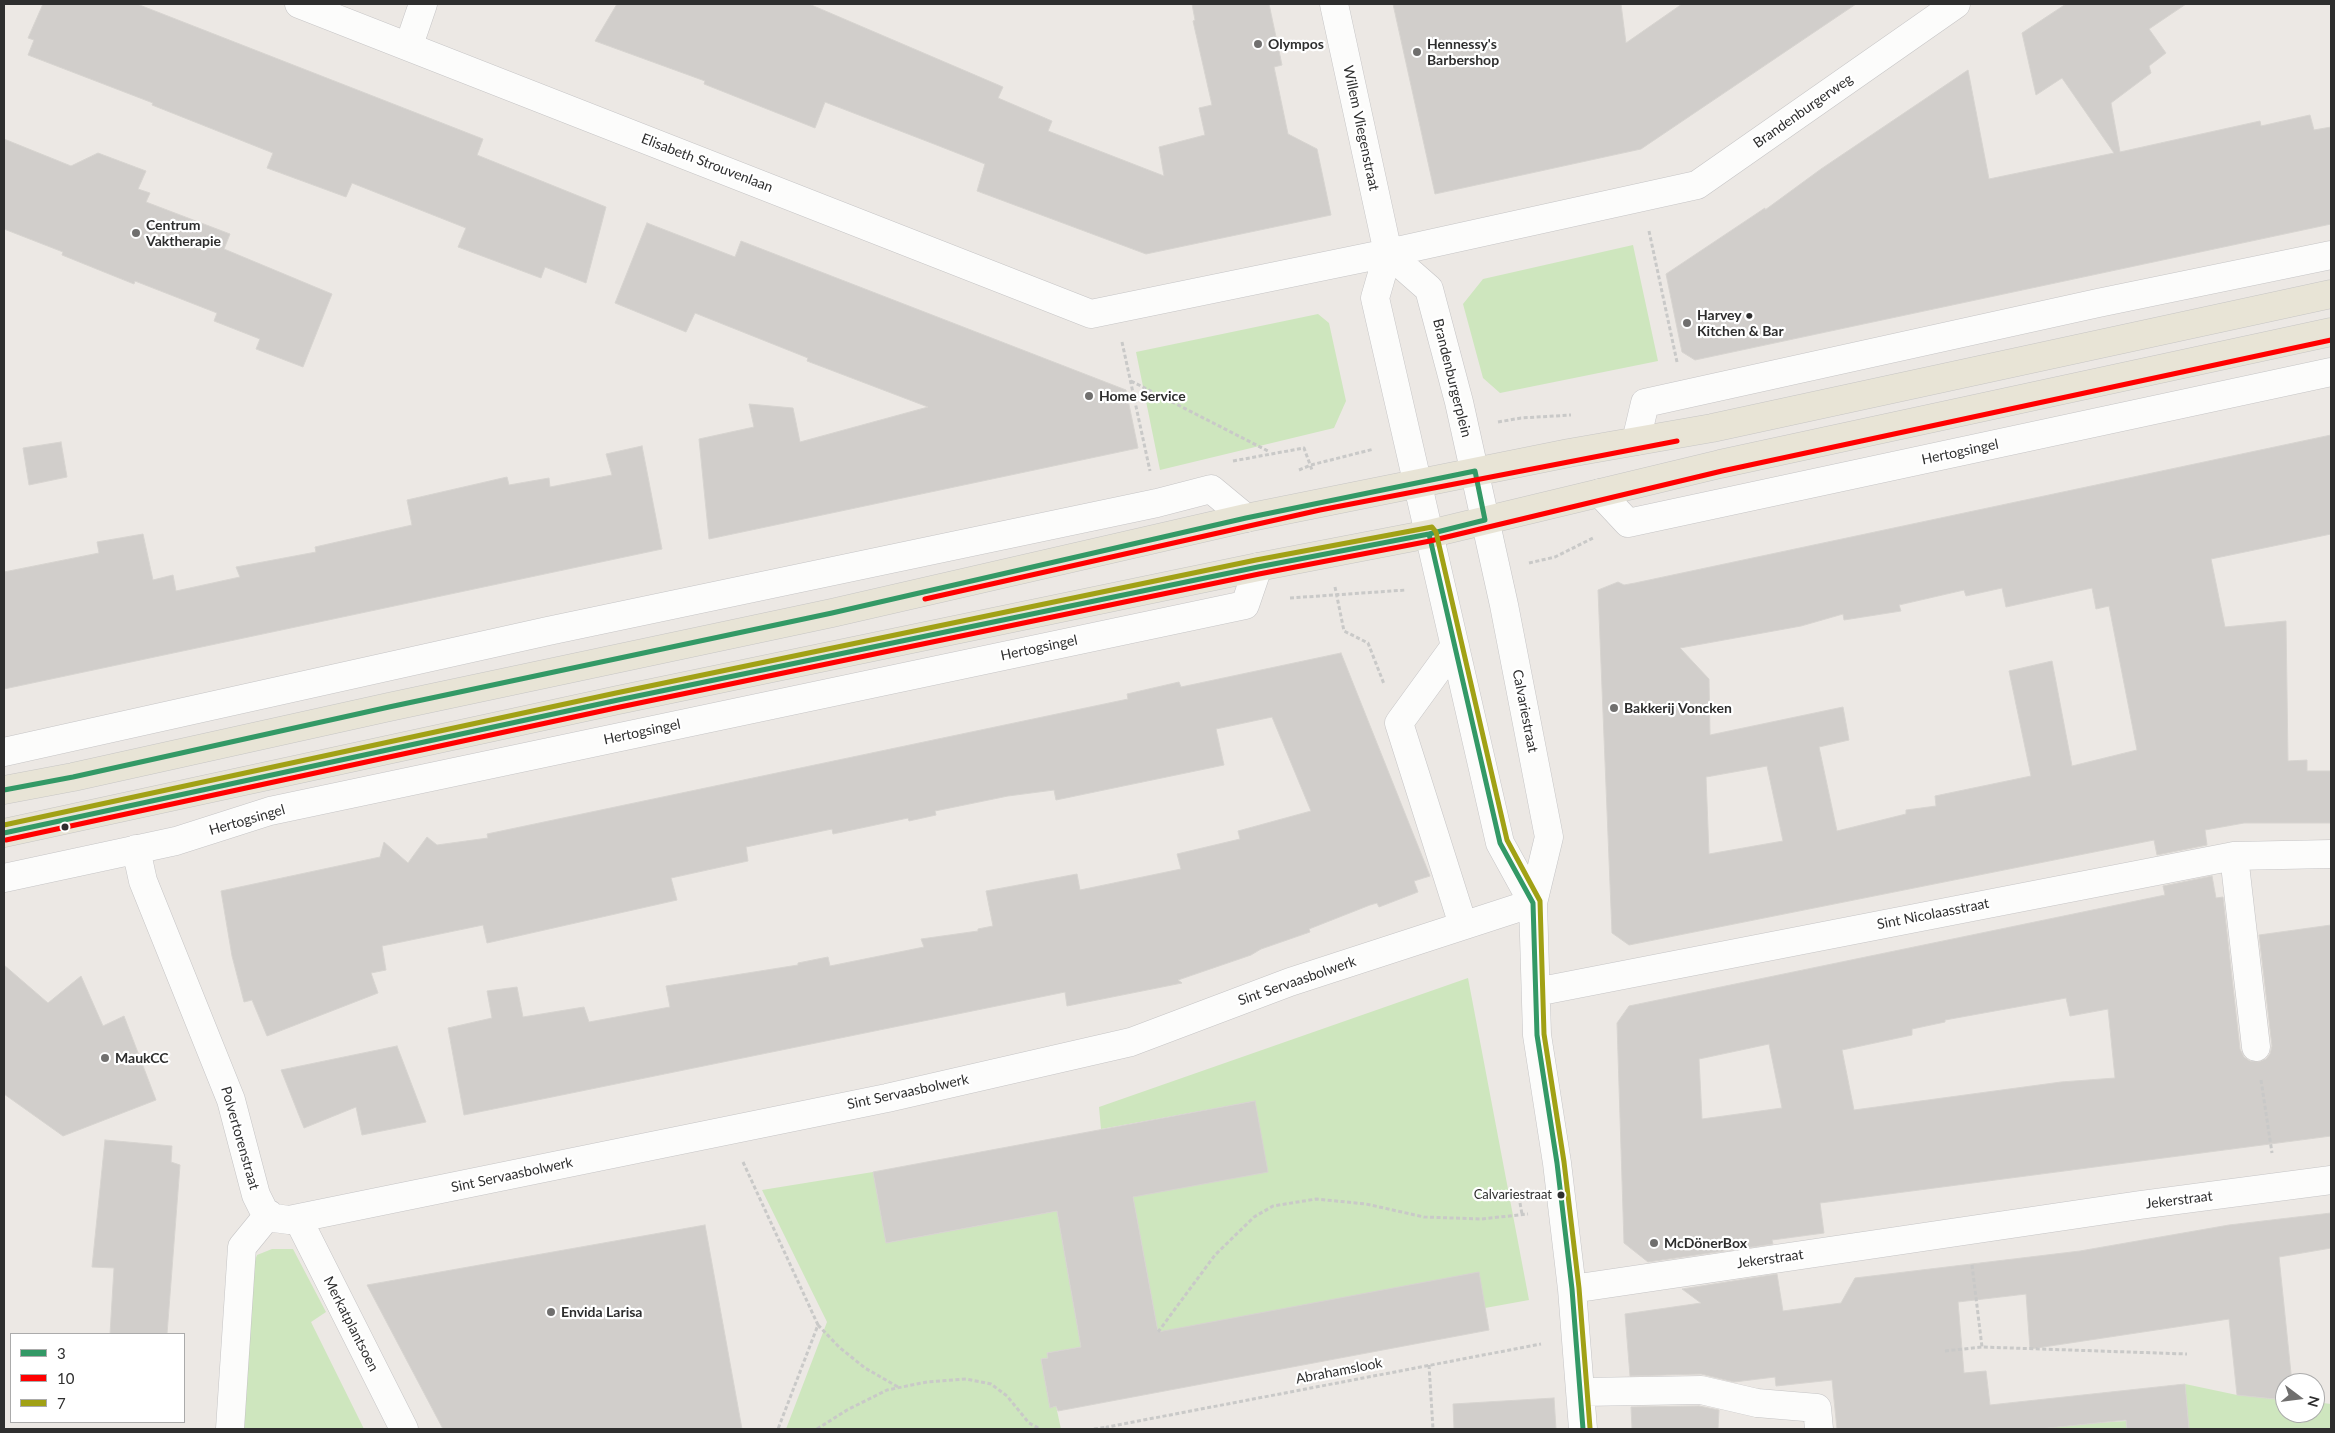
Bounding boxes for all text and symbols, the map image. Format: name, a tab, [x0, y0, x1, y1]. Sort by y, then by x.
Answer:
place label: Olympos	[1268, 36, 1324, 52]
place label: Hennessy's Barbershop	[1427, 36, 1499, 68]
marker: Olympos	[1252, 38, 1264, 50]
marker: Hennessy's Barbershop	[1411, 46, 1423, 58]
street label: Willem Vliegenstraat	[1340, 64, 1382, 192]
street label: Brandenburgerweg	[1750, 70, 1856, 152]
street label: Elisabeth Strouvenlaan	[639, 130, 775, 196]
place label: Centrum Vaktherapie	[146, 217, 221, 250]
marker: Centrum Vaktherapie	[130, 227, 142, 239]
place label: Harvey • Kitchen & Bar	[1697, 307, 1784, 340]
street label: Brandenburgerplein	[1429, 317, 1475, 439]
marker: Harvey • Kitchen & Bar	[1681, 317, 1693, 329]
place label: Home Service	[1099, 388, 1186, 404]
marker: Home Service	[1083, 390, 1095, 402]
street label: Hertogsingel	[1920, 436, 2000, 468]
street label: Hertogsingel	[999, 632, 1079, 664]
street label: Calvariestraat	[1509, 668, 1541, 754]
place label: Bakkerij Voncken	[1624, 700, 1732, 716]
marker: Bakkerij Voncken	[1608, 702, 1620, 714]
street label: Hertogsingel	[602, 716, 682, 748]
street label: Hertogsingel	[207, 801, 287, 839]
unlabelled marker	[60, 822, 70, 832]
street label: Sint Nicolaasstraat	[1876, 895, 1990, 933]
street label: Sint Servaasbolwerk	[1236, 953, 1358, 1009]
place label: MaukCC	[115, 1050, 169, 1066]
marker: MaukCC	[99, 1052, 111, 1064]
street label: Sint Servaasbolwerk	[846, 1071, 970, 1113]
street label: Polvertorenstraat	[217, 1084, 263, 1192]
street label: Sint Servaasbolwerk	[450, 1154, 574, 1196]
place label: Calvariestraat	[1474, 1187, 1552, 1203]
street label: Jekerstraat	[2145, 1188, 2213, 1212]
marker: Calvariestraat	[1556, 1190, 1566, 1200]
place label: McDönerBox	[1664, 1235, 1747, 1251]
marker: McDönerBox	[1648, 1237, 1660, 1249]
street label: Jekerstraat	[1736, 1246, 1804, 1272]
street label: Merkatplantsoen	[320, 1274, 382, 1374]
place label: Envida Larisa	[561, 1304, 642, 1320]
marker: Envida Larisa	[545, 1306, 557, 1318]
legend	[10, 1333, 185, 1423]
text: 3	[57, 1344, 66, 1362]
street label: Abrahamslook	[1294, 1354, 1384, 1388]
text: 10	[57, 1369, 74, 1387]
north arrow	[2275, 1373, 2325, 1423]
text: 7	[57, 1394, 66, 1412]
text: N	[2304, 1394, 2324, 1409]

